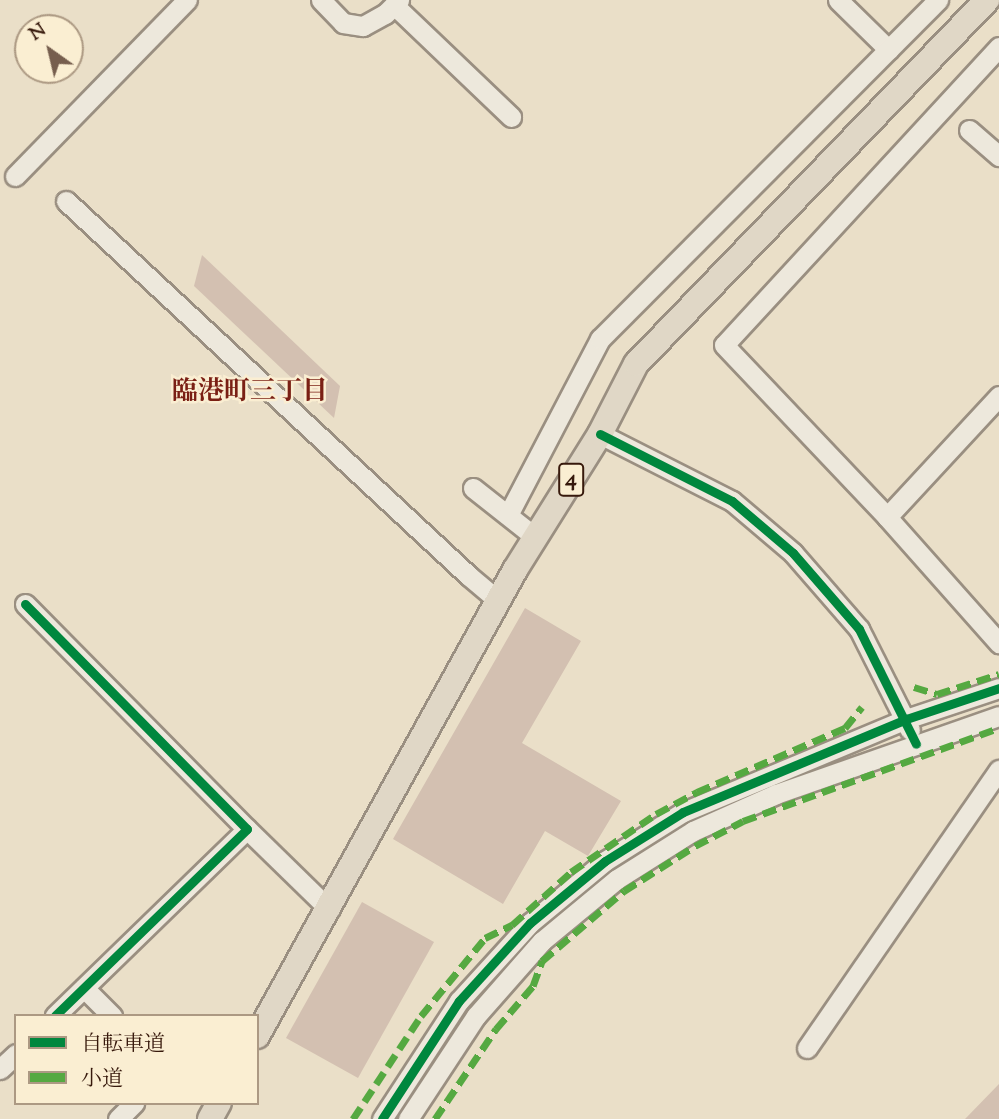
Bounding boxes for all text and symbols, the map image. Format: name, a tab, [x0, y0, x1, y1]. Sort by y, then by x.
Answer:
north arrow	[14, 14, 84, 84]
text: N	[24, 17, 52, 48]
district label: 臨港町三丁目	[172, 377, 328, 409]
road number: 4	[557, 460, 585, 500]
legend	[14, 1014, 259, 1105]
text: 自転車道	[81, 1030, 165, 1060]
text: 小道	[81, 1065, 123, 1095]

